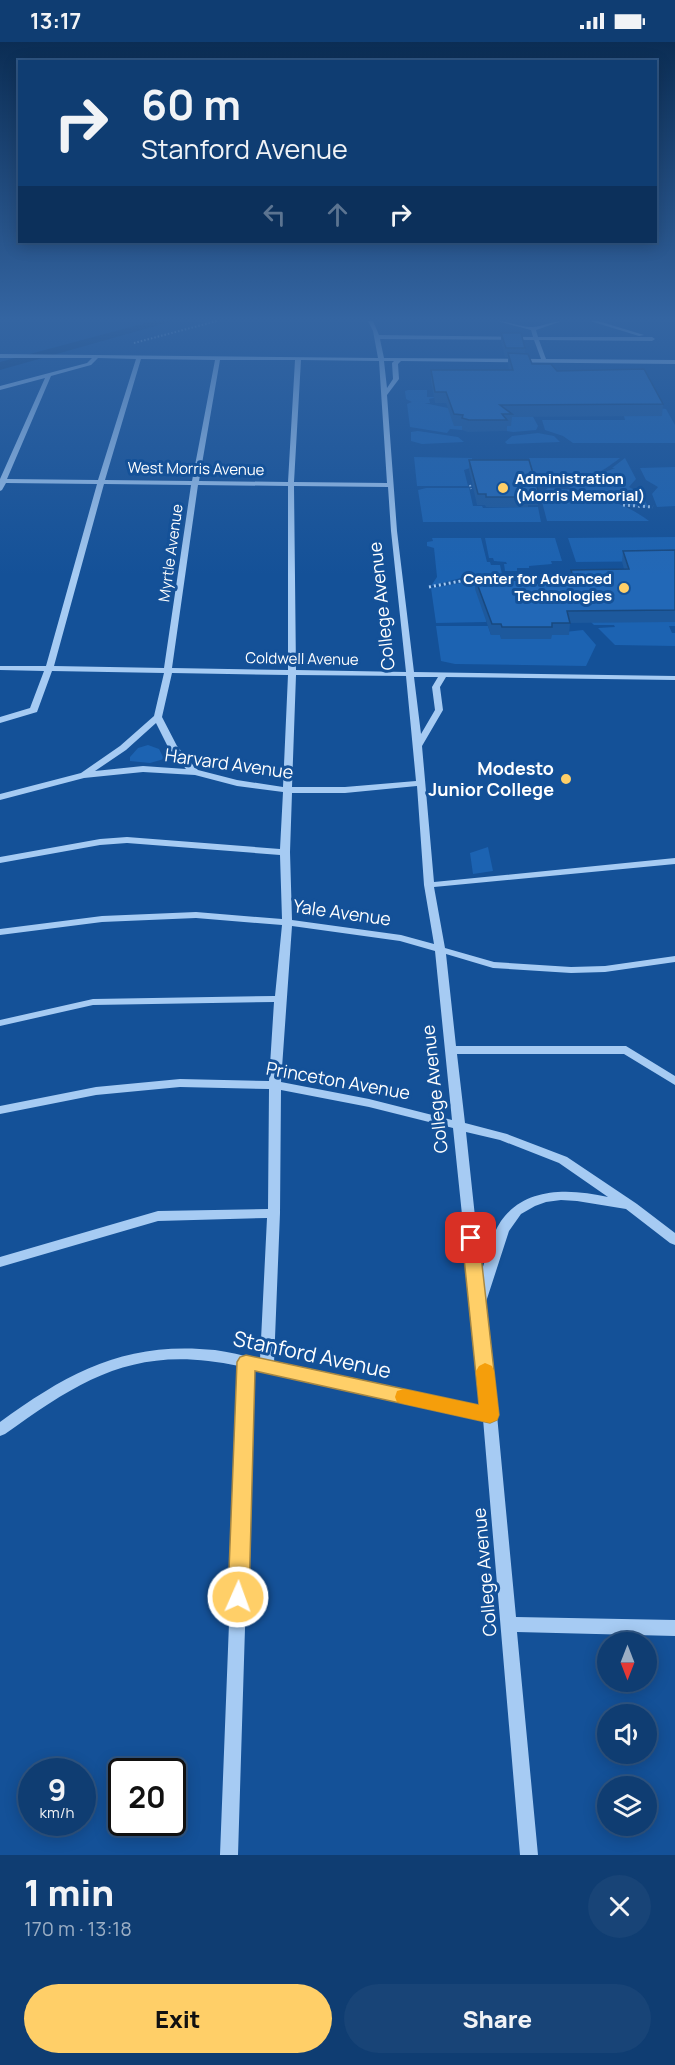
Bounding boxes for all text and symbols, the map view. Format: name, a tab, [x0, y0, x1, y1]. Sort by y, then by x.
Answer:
text: 13:17	[30, 6, 81, 36]
text: 60 m	[141, 75, 241, 133]
icon: right	[42, 84, 120, 162]
text: Stanford Avenue	[141, 130, 348, 167]
icon: left	[258, 198, 291, 231]
icon: ahead	[321, 198, 354, 231]
icon: right	[384, 198, 417, 231]
street label: West Morris Avenue	[127, 457, 265, 480]
place label: Administration (Morris Memorial)	[515, 468, 645, 506]
marker: Administration (Morris Memorial)	[496, 481, 510, 495]
street label: Myrtle Avenue	[153, 502, 188, 603]
street label: College Avenue	[362, 541, 400, 671]
place label: Center for Advanced Technologies	[463, 568, 612, 606]
marker: Center for Advanced Technologies	[617, 581, 631, 595]
street label: Coldwell Avenue	[245, 647, 359, 670]
street label: Harvard Avenue	[163, 742, 295, 784]
place label: Modesto Junior College	[428, 756, 554, 801]
marker: Modesto Junior College	[559, 772, 573, 786]
street label: Yale Avenue	[292, 893, 393, 931]
street label: College Avenue	[415, 1024, 453, 1154]
street label: Princeton Avenue	[264, 1056, 412, 1104]
pin	[445, 1212, 496, 1263]
icon: arrive	[454, 1221, 487, 1254]
street label: Stanford Avenue	[231, 1324, 394, 1384]
street label: College Avenue	[466, 1507, 502, 1637]
position arrow	[206, 1565, 270, 1629]
north arrow	[597, 1632, 657, 1692]
map controls	[597, 1632, 657, 1836]
button: sound	[597, 1704, 657, 1764]
speed limit sign: 20	[108, 1758, 186, 1836]
text: 9	[48, 1769, 66, 1810]
button: layers	[597, 1776, 657, 1836]
text: km/h	[40, 1802, 74, 1823]
text: 1 min	[24, 1868, 114, 1917]
button: close	[588, 1875, 651, 1938]
text: 170 m · 13:18	[24, 1915, 132, 1942]
button: Exit	[24, 1984, 332, 2053]
button: Share	[344, 1984, 651, 2053]

